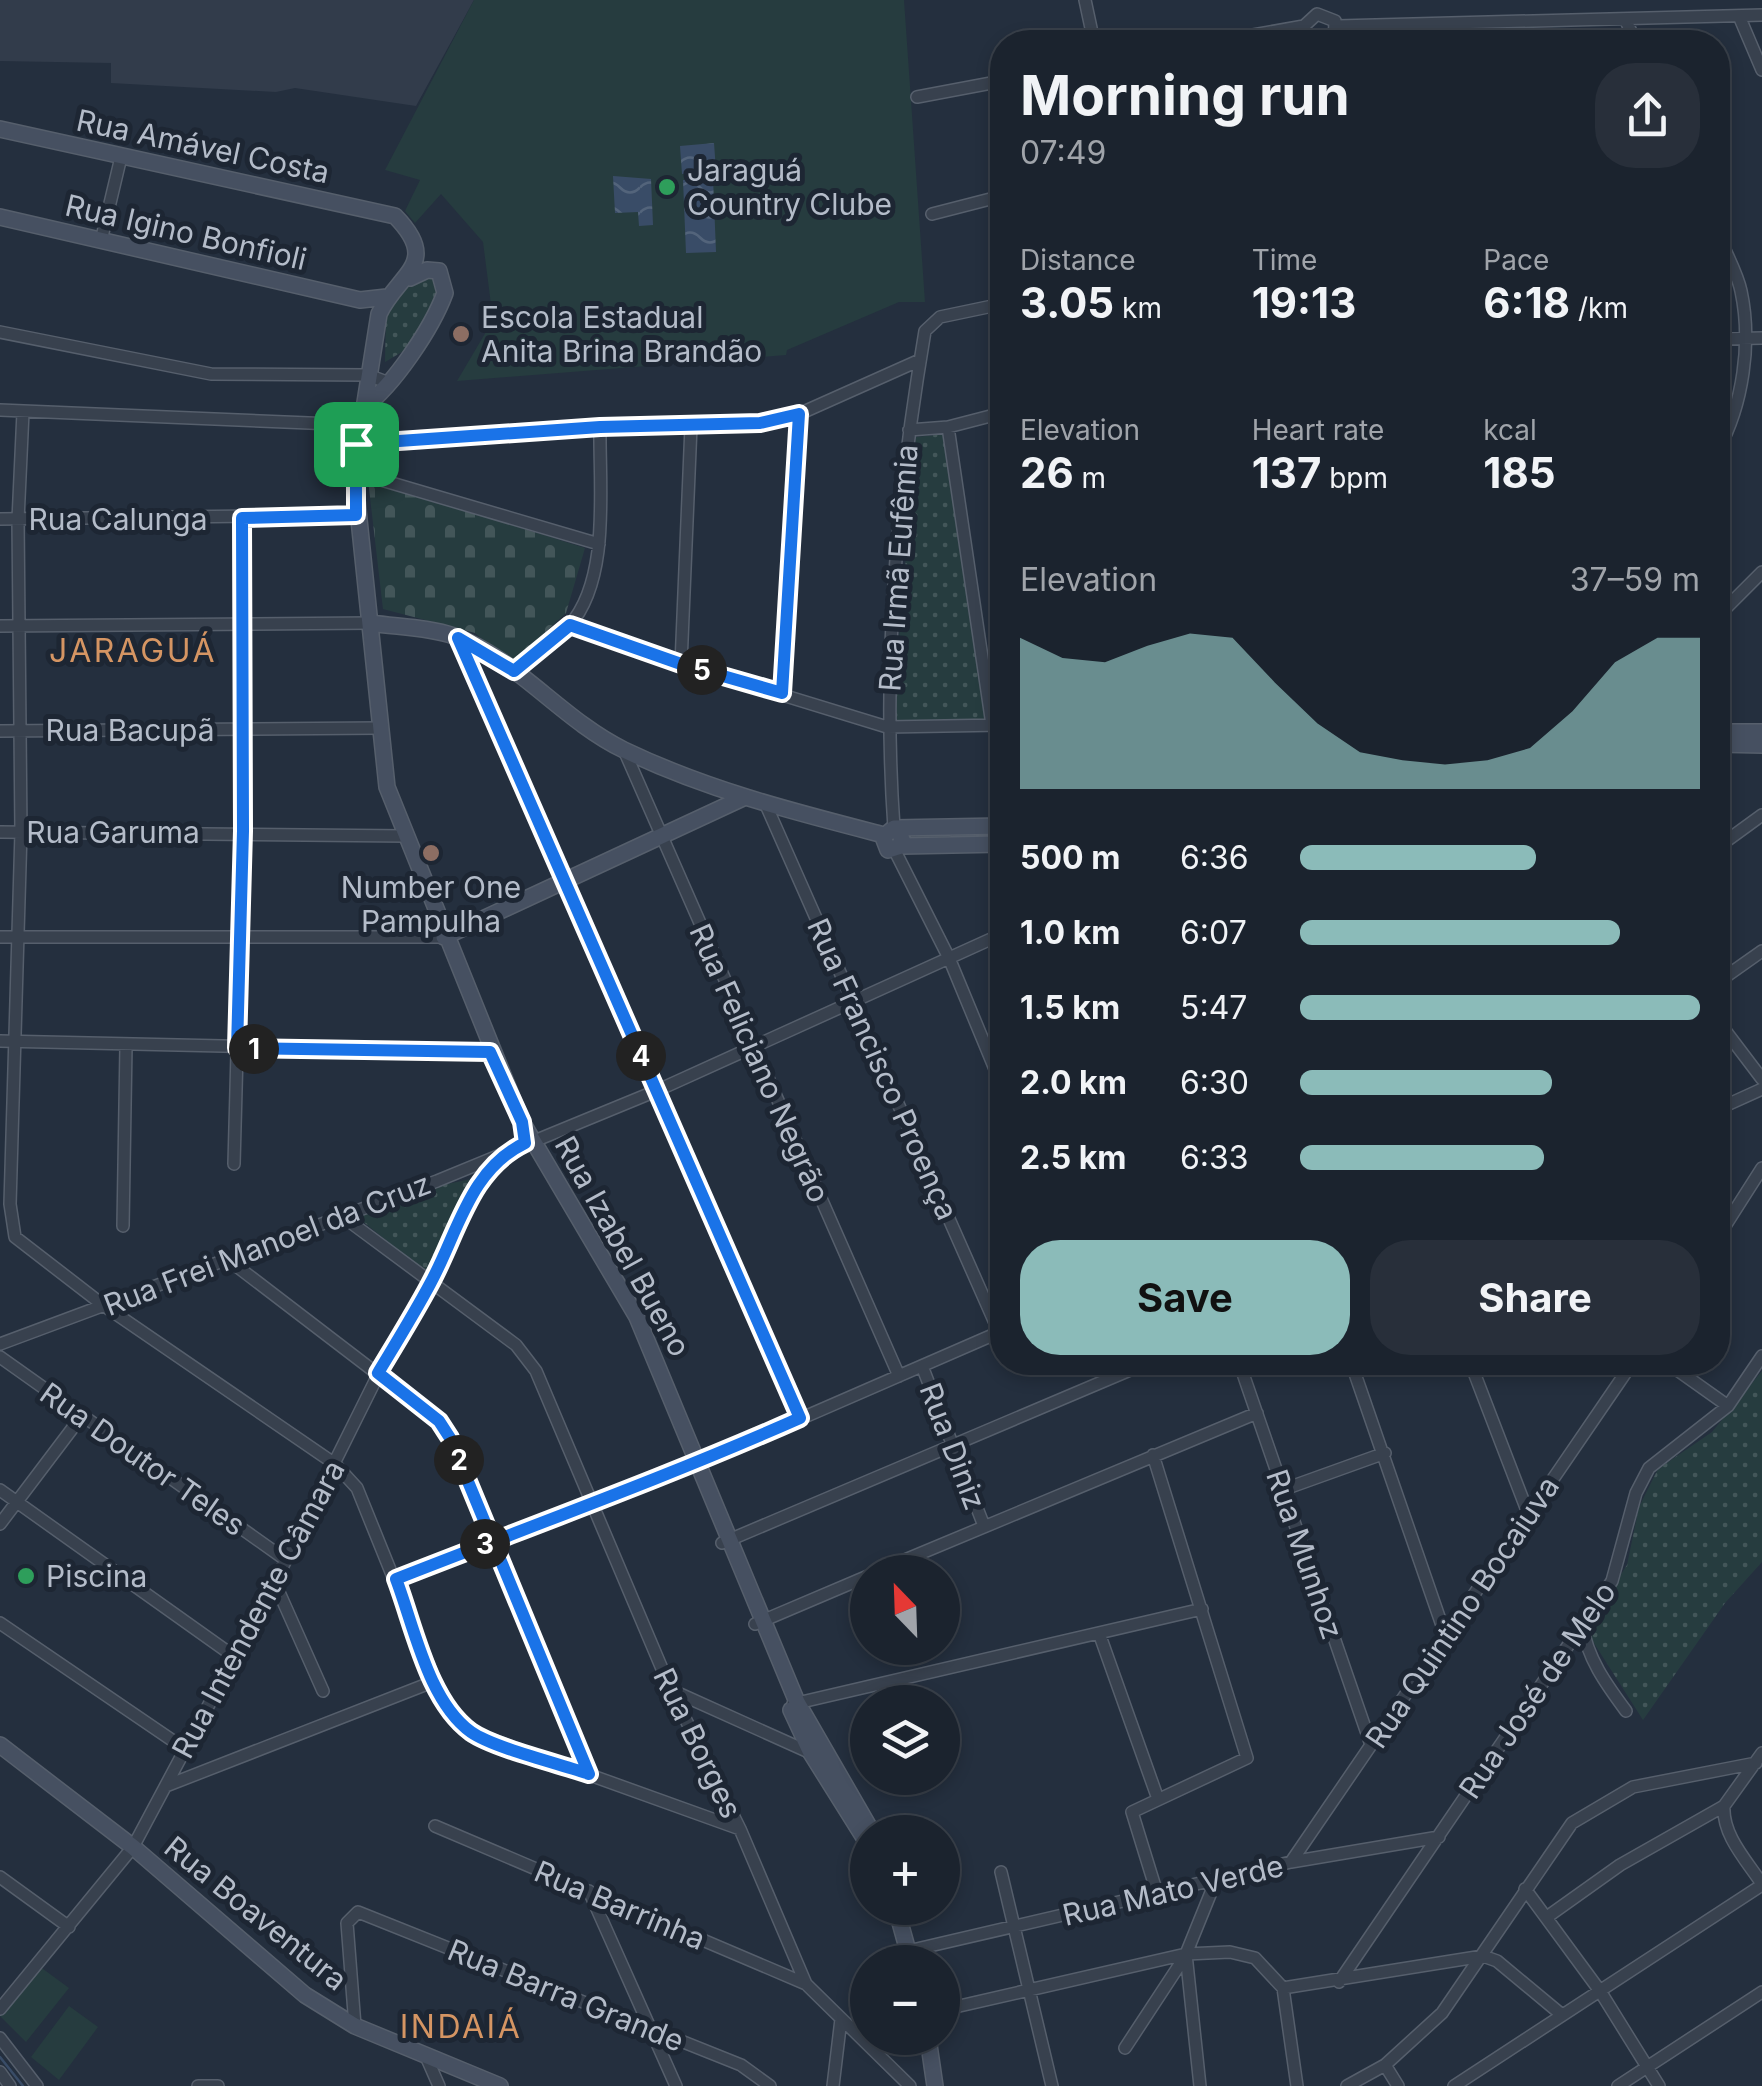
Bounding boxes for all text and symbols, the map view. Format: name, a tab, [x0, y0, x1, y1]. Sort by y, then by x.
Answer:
text: Morning run	[1020, 62, 1350, 128]
button: share	[1595, 63, 1700, 168]
street label: Rua Amável Costa	[73, 102, 333, 190]
text: 07:49	[1020, 133, 1106, 172]
place label: Jaraguá Country Clube	[687, 152, 892, 222]
marker: Jaraguá Country Clube	[656, 176, 678, 198]
street label: Rua Igino Bonfioli	[62, 187, 310, 277]
text: Distance	[1020, 243, 1136, 277]
text: Time	[1252, 243, 1317, 277]
text: Pace	[1483, 243, 1549, 277]
text: 3.05	[1020, 277, 1114, 328]
text: 19:13	[1252, 277, 1356, 328]
text: 6:18	[1483, 277, 1570, 328]
text: km	[1114, 291, 1162, 325]
text: /km	[1570, 291, 1628, 325]
place label: Escola Estadual Anita Brina Brandão	[481, 299, 762, 369]
marker: Escola Estadual Anita Brina Brandão	[450, 323, 472, 345]
pin	[314, 402, 399, 487]
text: Elevation	[1020, 413, 1140, 447]
text: Heart rate	[1252, 413, 1384, 447]
text: kcal	[1483, 413, 1537, 447]
icon: arrive	[329, 417, 384, 472]
street label: Rua Irmã Eufêmia	[871, 443, 925, 693]
text: 26	[1020, 447, 1074, 498]
text: 137	[1252, 447, 1321, 498]
text: 185	[1483, 447, 1556, 498]
text: m	[1074, 461, 1106, 495]
text: bpm	[1321, 461, 1388, 495]
street label: Rua Calunga	[28, 501, 208, 537]
text: Elevation	[1020, 560, 1157, 599]
text: 37–59 m	[1570, 560, 1700, 599]
district label: JARAGUÁ	[49, 631, 217, 670]
pin: 5	[677, 645, 727, 695]
text: 5	[693, 653, 711, 687]
street label: Rua Bacupã	[45, 712, 215, 748]
street label: Rua Garuma	[26, 814, 200, 850]
text: 500 m	[1020, 838, 1120, 877]
text: 6:36	[1180, 838, 1249, 877]
marker: Number One Pampulha	[420, 842, 442, 864]
place label: Number One Pampulha	[341, 869, 521, 939]
street label: Rua Francisco Proença	[800, 913, 966, 1225]
text: 1.0 km	[1020, 913, 1120, 952]
text: 6:07	[1180, 913, 1247, 952]
street label: Rua Feliciano Negrão	[682, 918, 838, 1208]
text: 1.5 km	[1020, 988, 1120, 1027]
text: 5:47	[1180, 988, 1247, 1027]
pin: 1	[229, 1024, 279, 1074]
pin: 4	[616, 1031, 666, 1081]
text: 1	[248, 1032, 260, 1066]
text: 4	[632, 1039, 650, 1073]
text: 2.0 km	[1020, 1063, 1127, 1102]
text: 6:30	[1180, 1063, 1249, 1102]
street label: Rua Izabel Bueno	[548, 1130, 698, 1362]
text: 2.5 km	[1020, 1138, 1126, 1177]
text: 6:33	[1180, 1138, 1249, 1177]
street label: Rua Frei Manoel da Cruz	[98, 1165, 436, 1323]
button: Save	[1020, 1240, 1350, 1355]
button: Share	[1370, 1240, 1700, 1355]
street label: Rua Doutor Teles	[34, 1375, 252, 1543]
street label: Rua Diniz	[912, 1378, 994, 1514]
pin: 2	[434, 1435, 484, 1485]
text: 2	[450, 1443, 468, 1477]
street label: Rua Intendente Câmara	[164, 1454, 352, 1764]
street label: Rua Munhoz	[1259, 1465, 1351, 1643]
street label: Rua Quintino Bocaiuva	[1358, 1469, 1566, 1755]
pin: 3	[460, 1519, 510, 1569]
text: 3	[476, 1527, 494, 1561]
north arrow	[850, 1555, 960, 1665]
map controls	[850, 1555, 960, 2055]
place label: Piscina	[46, 1558, 147, 1594]
marker: Piscina	[15, 1565, 37, 1587]
street label: Rua José de Melo	[1451, 1575, 1623, 1805]
street label: Rua Borges	[646, 1662, 750, 1824]
button: layers	[850, 1685, 960, 1795]
button: +	[850, 1815, 960, 1925]
street label: Rua Boaventura	[158, 1829, 354, 1997]
street label: Rua Mato Verde	[1059, 1847, 1287, 1933]
street label: Rua Barrinha	[529, 1853, 711, 1957]
street label: Rua Barra Grande	[443, 1931, 689, 2059]
button: −	[850, 1945, 960, 2055]
district label: INDAIÁ	[400, 2007, 522, 2046]

